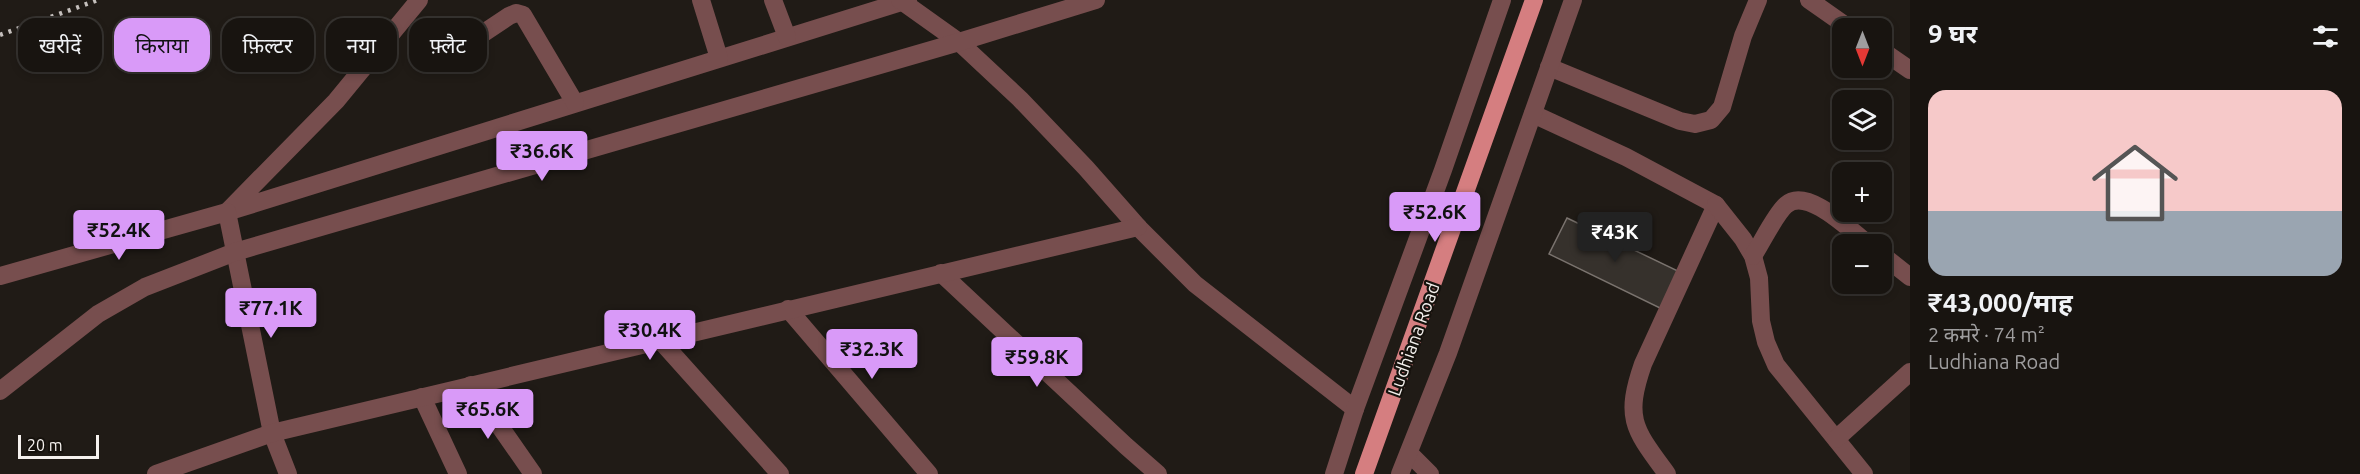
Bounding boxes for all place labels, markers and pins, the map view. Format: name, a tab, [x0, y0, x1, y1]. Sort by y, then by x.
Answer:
pin: ₹36.6K	[493, 131, 591, 182]
pin: ₹52.6K	[1386, 192, 1484, 243]
pin: ₹52.4K	[70, 210, 168, 261]
pin: ₹43K	[1579, 212, 1651, 263]
pin: ₹77.1K	[222, 288, 320, 339]
pin: ₹30.4K	[601, 310, 699, 361]
pin: ₹32.3K	[823, 329, 921, 380]
pin: ₹59.8K	[988, 337, 1086, 388]
pin: ₹65.6K	[439, 389, 537, 440]

